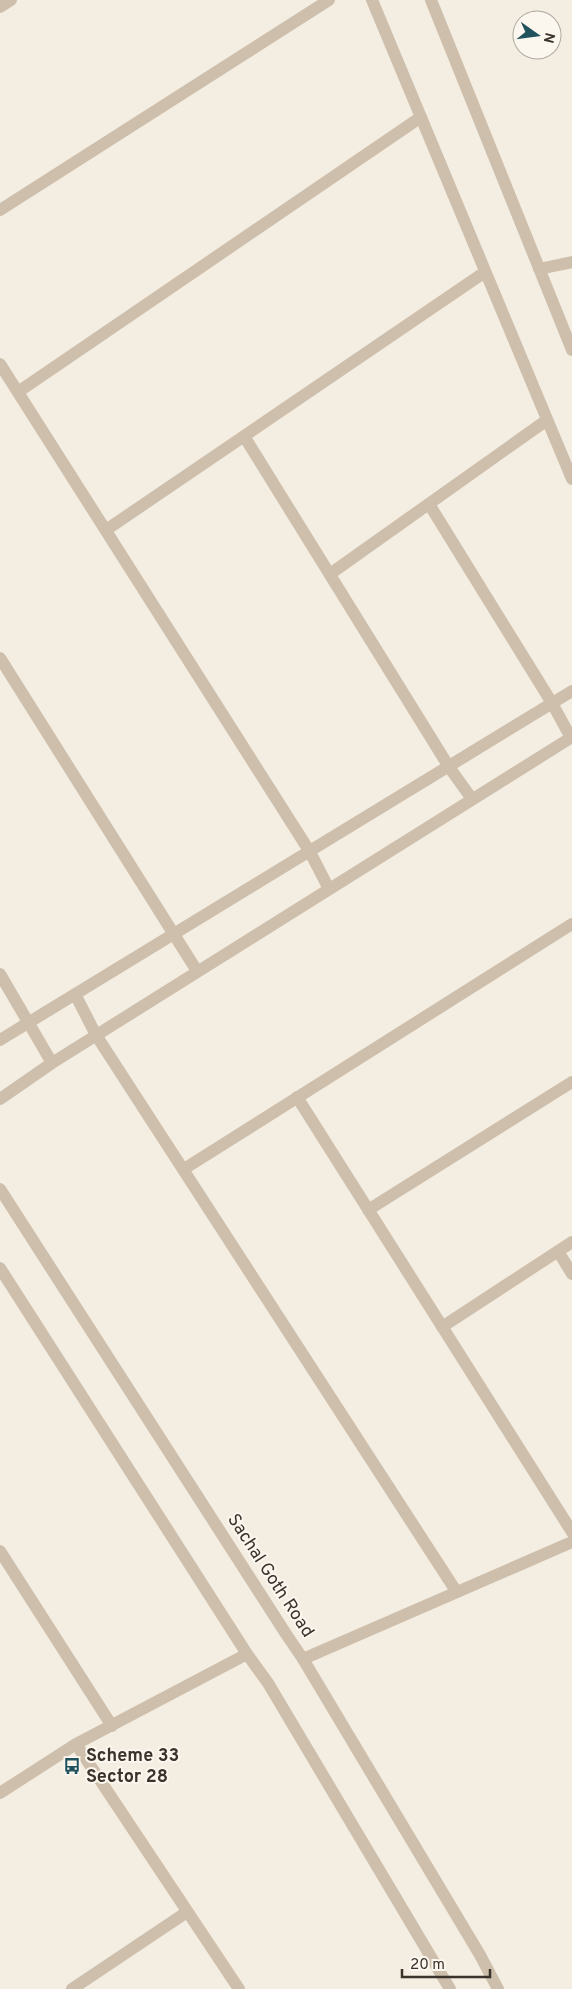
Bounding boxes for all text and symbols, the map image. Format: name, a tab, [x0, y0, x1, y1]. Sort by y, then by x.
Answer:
north arrow	[512, 10, 562, 60]
text: N	[539, 31, 558, 45]
street label: Sachal Goth Road	[221, 1510, 319, 1642]
place label: Scheme 33 Sector 28	[86, 1745, 179, 1789]
bus stop icon: Scheme 33 Sector 28	[62, 1756, 82, 1776]
scale bar	[402, 1946, 490, 1978]
text: 20 m	[410, 1956, 445, 1975]

